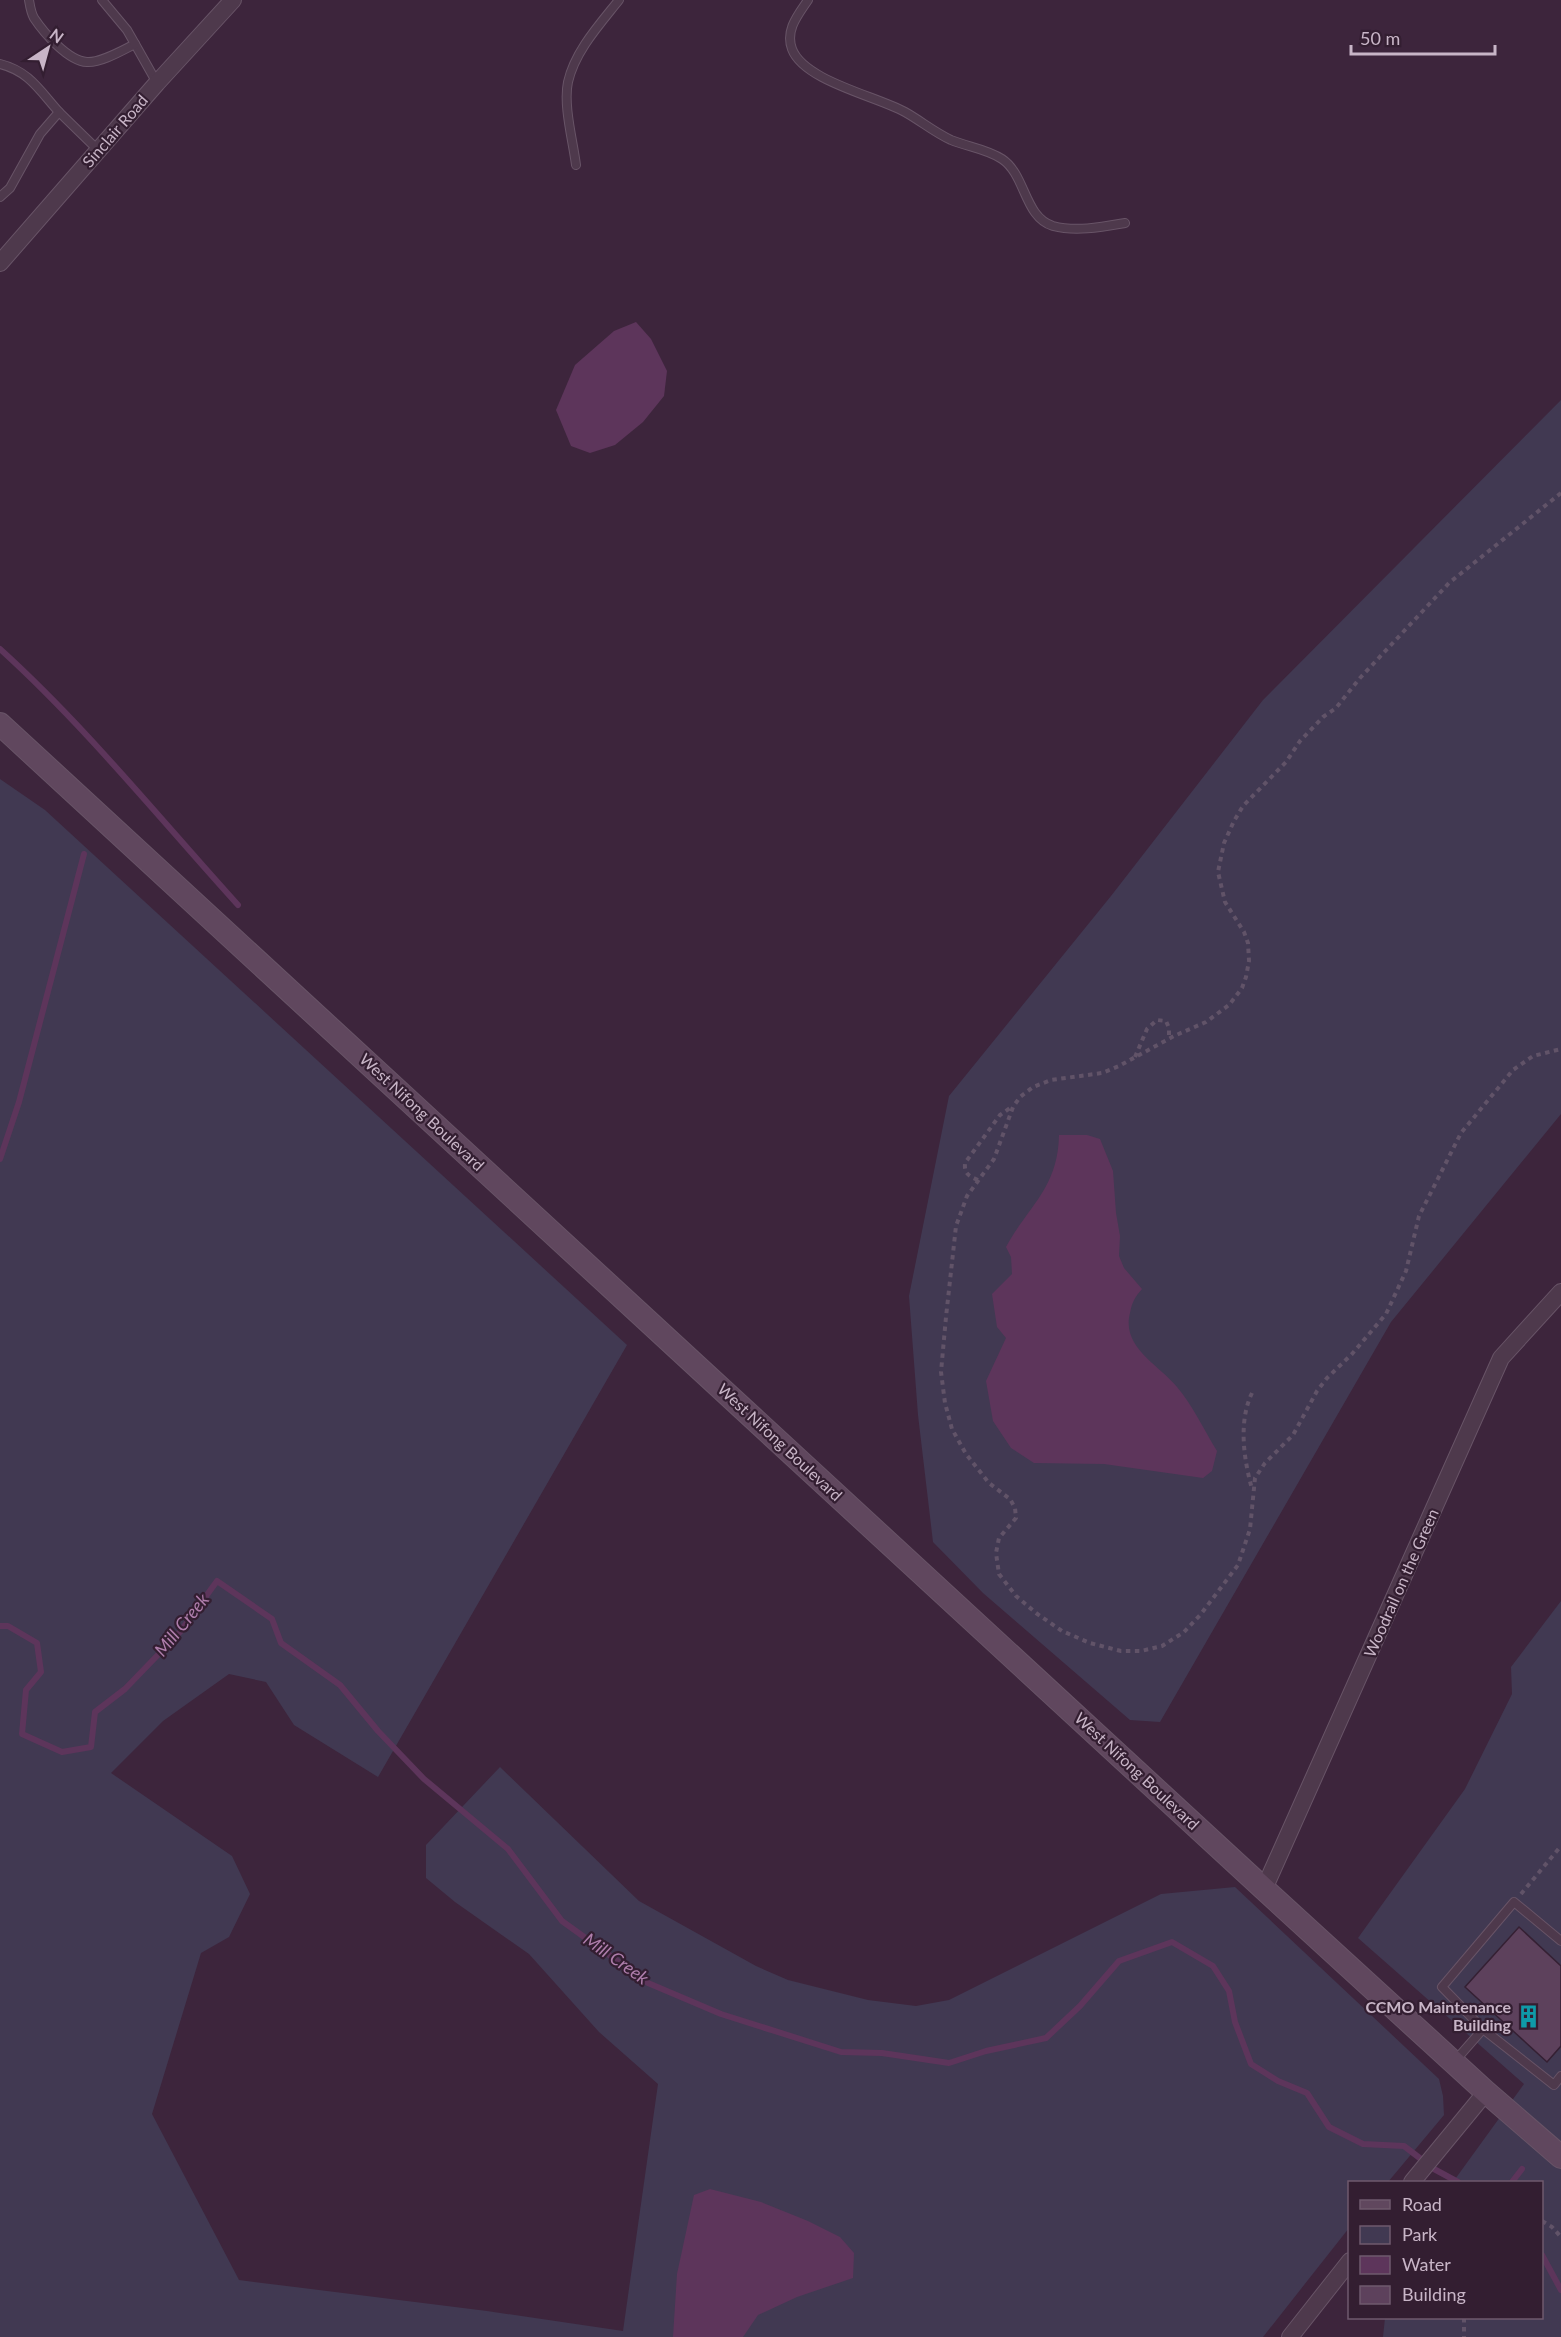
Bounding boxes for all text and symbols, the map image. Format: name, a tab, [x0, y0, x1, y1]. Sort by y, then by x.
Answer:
north arrow	[18, 18, 78, 78]
scale bar	[1351, 18, 1495, 56]
text: N	[47, 24, 68, 47]
text: 50 m	[1360, 27, 1400, 49]
street label: Sinclair Road	[78, 91, 151, 171]
street label: West Nifong Boulevard	[356, 1049, 489, 1174]
street label: West Nifong Boulevard	[714, 1379, 847, 1504]
street label: Woodrail on the Green	[1359, 1506, 1442, 1660]
water label: Mill Creek	[149, 1588, 214, 1660]
street label: West Nifong Boulevard	[1071, 1708, 1204, 1833]
water label: Mill Creek	[580, 1928, 654, 1989]
place label: CCMO Maintenance Building	[1365, 1997, 1512, 2034]
building icon: CCMO Maintenance Building	[1516, 2003, 1542, 2029]
legend	[1348, 2181, 1543, 2319]
text: Road	[1402, 2193, 1442, 2215]
text: Park	[1402, 2223, 1438, 2245]
text: Water	[1402, 2253, 1451, 2275]
text: Building	[1402, 2283, 1466, 2305]

